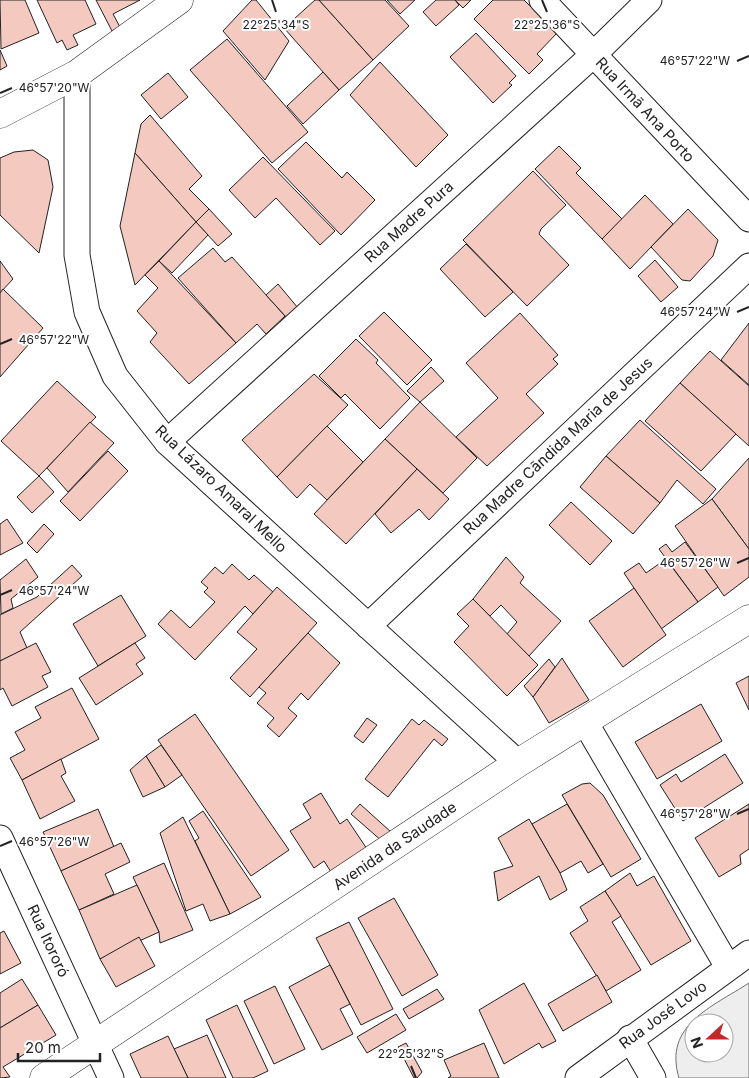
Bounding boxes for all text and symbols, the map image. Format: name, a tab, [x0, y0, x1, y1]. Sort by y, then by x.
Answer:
text: 22°25'34"S	[243, 17, 310, 32]
text: 22°25'36"S	[514, 17, 581, 32]
street label: Rua Irmã Ana Porto	[592, 53, 699, 166]
text: 46°57'22"W	[660, 53, 730, 68]
text: 46°57'20"W	[19, 80, 89, 95]
street label: Rua Madre Pura	[360, 177, 457, 267]
text: 46°57'24"W	[660, 304, 730, 319]
text: 46°57'22"W	[19, 332, 89, 347]
street label: Rua Madre Cãndida Maria de Jesus	[459, 353, 656, 538]
street label: Rua Lázaro Amaral Mello	[152, 421, 291, 557]
text: 46°57'26"W	[660, 555, 730, 570]
text: 46°57'24"W	[19, 583, 89, 598]
street label: Avenida da Saudade	[329, 797, 460, 894]
text: 46°57'28"W	[660, 806, 730, 821]
text: 46°57'26"W	[19, 834, 89, 849]
street label: Rua Itororó	[23, 901, 74, 980]
street label: Rua José Lovo	[615, 976, 710, 1053]
north arrow	[684, 1013, 734, 1063]
scale bar	[18, 1030, 100, 1062]
text: N	[687, 1035, 706, 1051]
text: 20 m	[25, 1038, 61, 1057]
text: 22°25'32"S	[378, 1046, 444, 1061]

